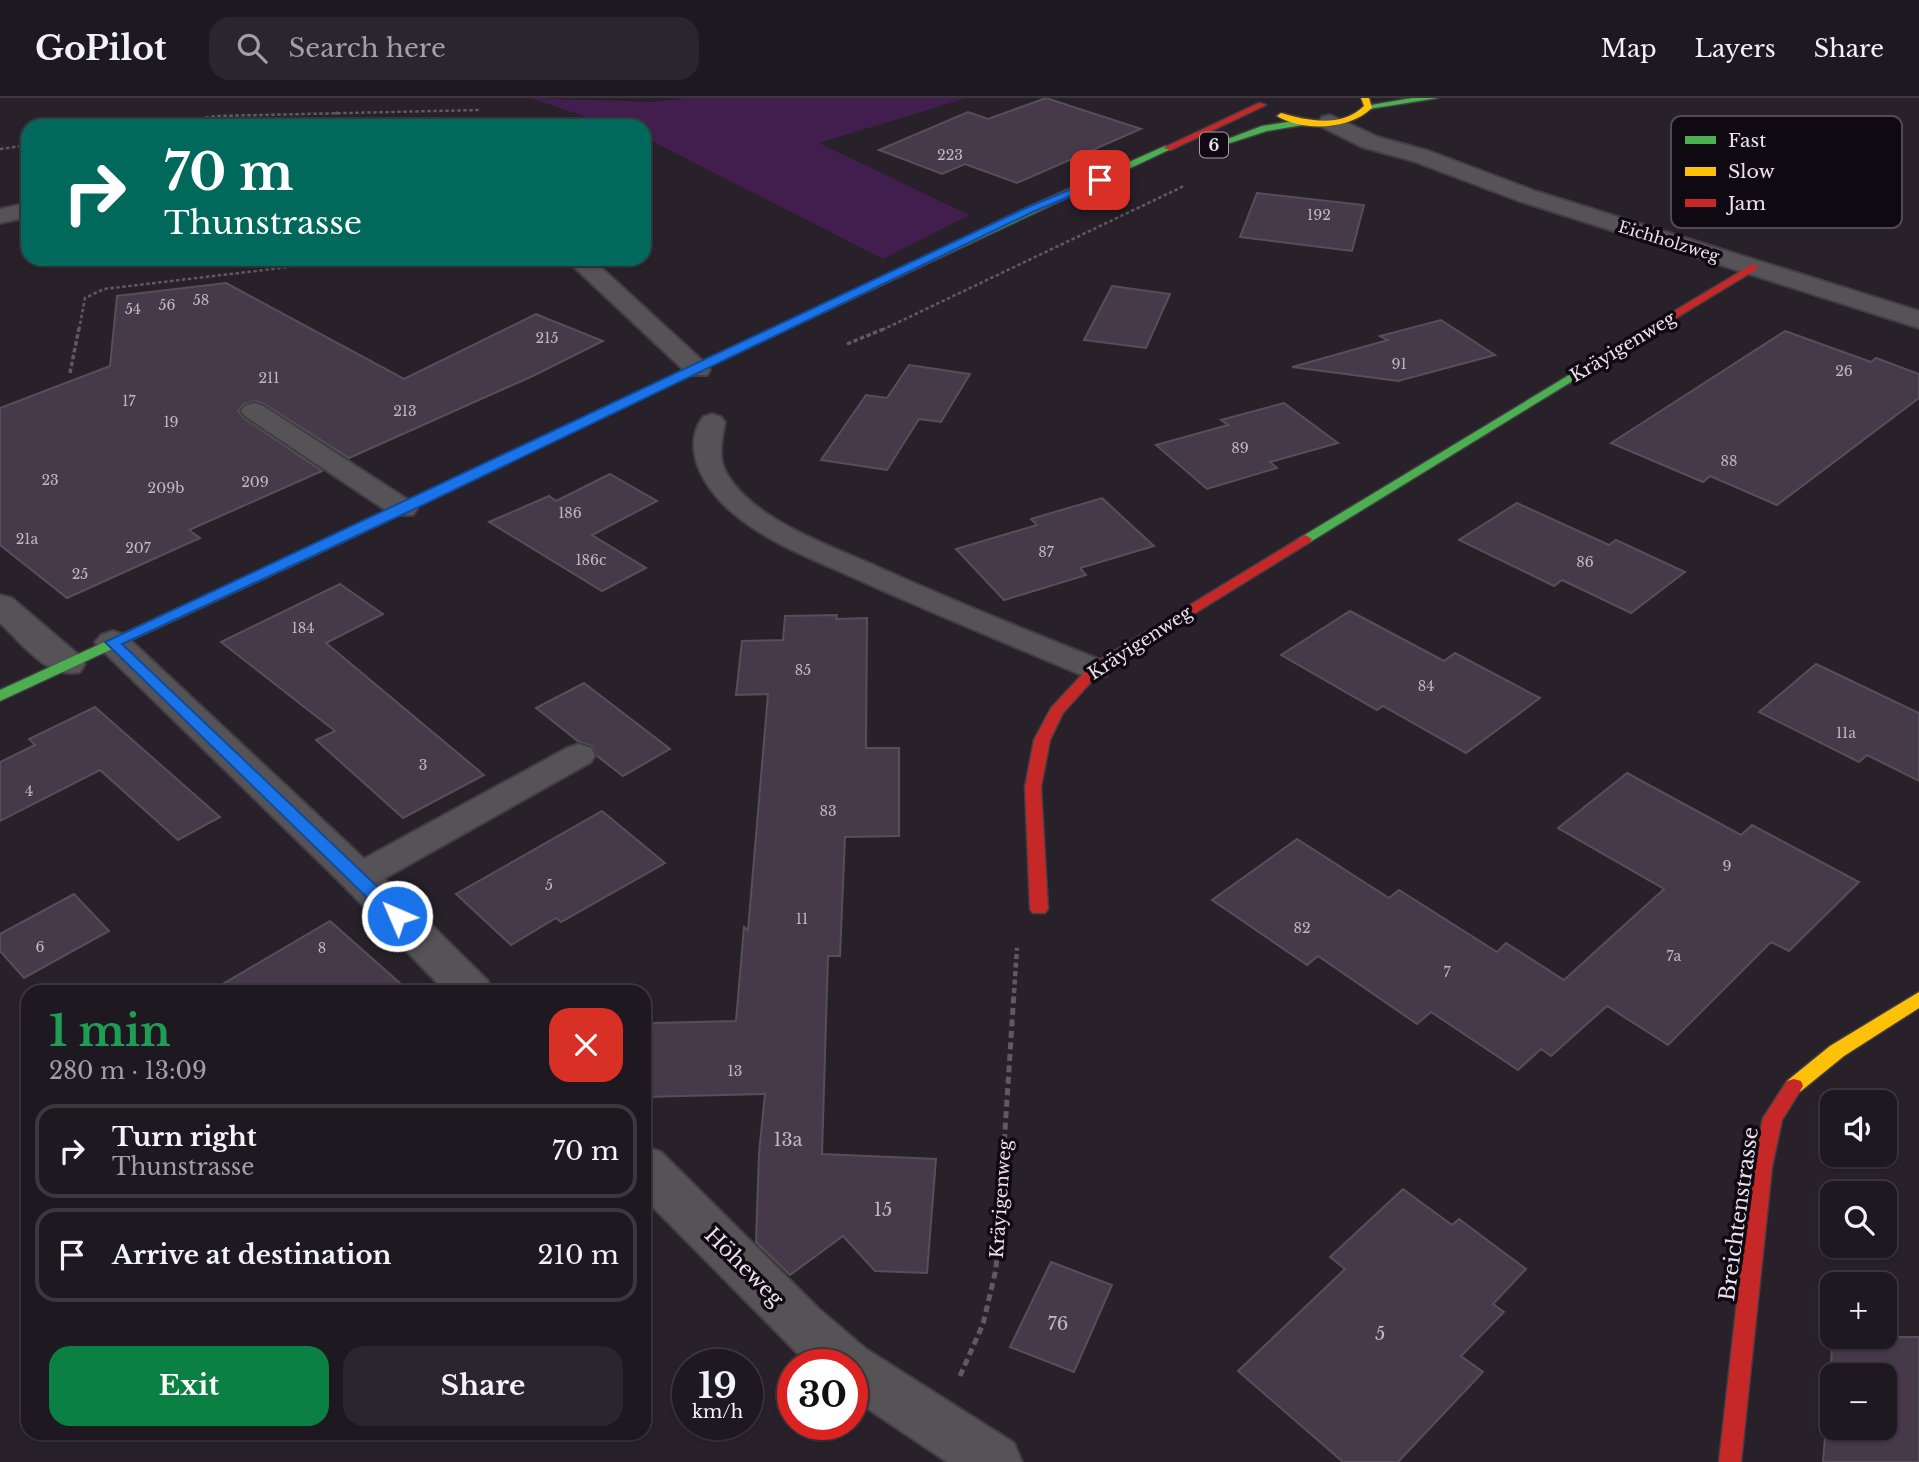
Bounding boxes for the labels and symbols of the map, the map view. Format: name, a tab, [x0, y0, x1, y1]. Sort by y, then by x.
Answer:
legend	[1671, 116, 1902, 228]
text: Fast	[1728, 129, 1767, 152]
road number: 6	[1200, 132, 1228, 158]
house number: 223	[937, 146, 963, 164]
pin	[1070, 150, 1130, 210]
text: Slow	[1728, 160, 1775, 183]
text: Jam	[1725, 192, 1766, 215]
house number: 192	[1307, 206, 1331, 224]
street label: Eichholzweg	[1616, 216, 1722, 266]
house number: 58	[193, 291, 209, 309]
house number: 56	[159, 296, 175, 314]
house number: 54	[125, 300, 141, 318]
street label: Kräyigenweg	[1566, 307, 1680, 387]
house number: 215	[536, 329, 558, 347]
house number: 91	[1391, 355, 1407, 373]
house number: 26	[1835, 362, 1853, 380]
house number: 211	[258, 369, 280, 387]
house number: 17	[122, 392, 137, 410]
house number: 213	[393, 402, 417, 420]
house number: 19	[163, 413, 179, 431]
house number: 89	[1231, 439, 1249, 457]
house number: 88	[1721, 452, 1737, 470]
house number: 23	[41, 471, 59, 489]
house number: 209	[241, 473, 269, 491]
house number: 209b	[148, 479, 184, 497]
house number: 186	[558, 504, 582, 522]
house number: 21a	[16, 530, 39, 548]
house number: 207	[125, 539, 152, 557]
house number: 87	[1038, 543, 1055, 561]
house number: 186c	[575, 551, 607, 569]
house number: 86	[1576, 553, 1594, 571]
house number: 25	[72, 565, 88, 583]
street label: Kräyigenweg	[1084, 601, 1196, 685]
house number: 184	[292, 619, 314, 637]
house number: 85	[795, 661, 811, 679]
house number: 84	[1418, 677, 1434, 695]
house number: 11a	[1836, 724, 1856, 742]
house number: 3	[419, 756, 427, 774]
house number: 4	[25, 782, 33, 800]
house number: 83	[819, 802, 837, 820]
house number: 9	[1722, 857, 1732, 875]
house number: 5	[545, 876, 553, 894]
position arrow	[360, 879, 434, 953]
house number: 11	[796, 910, 808, 928]
house number: 82	[1293, 919, 1311, 937]
house number: 6	[35, 938, 45, 956]
house number: 8	[318, 939, 326, 957]
house number: 7a	[1667, 947, 1682, 965]
house number: 7	[1443, 963, 1451, 981]
house number: 13	[728, 1062, 742, 1080]
street label: Breichtenstrasse	[1714, 1125, 1764, 1303]
house number: 13a	[773, 1129, 803, 1151]
street label: Kräyigenweg	[986, 1139, 1016, 1259]
house number: 15	[874, 1199, 892, 1221]
street label: Höheweg	[699, 1222, 789, 1312]
house number: 76	[1048, 1313, 1068, 1335]
house number: 5	[1375, 1323, 1385, 1345]
speed limit sign: 30	[777, 1349, 868, 1440]

